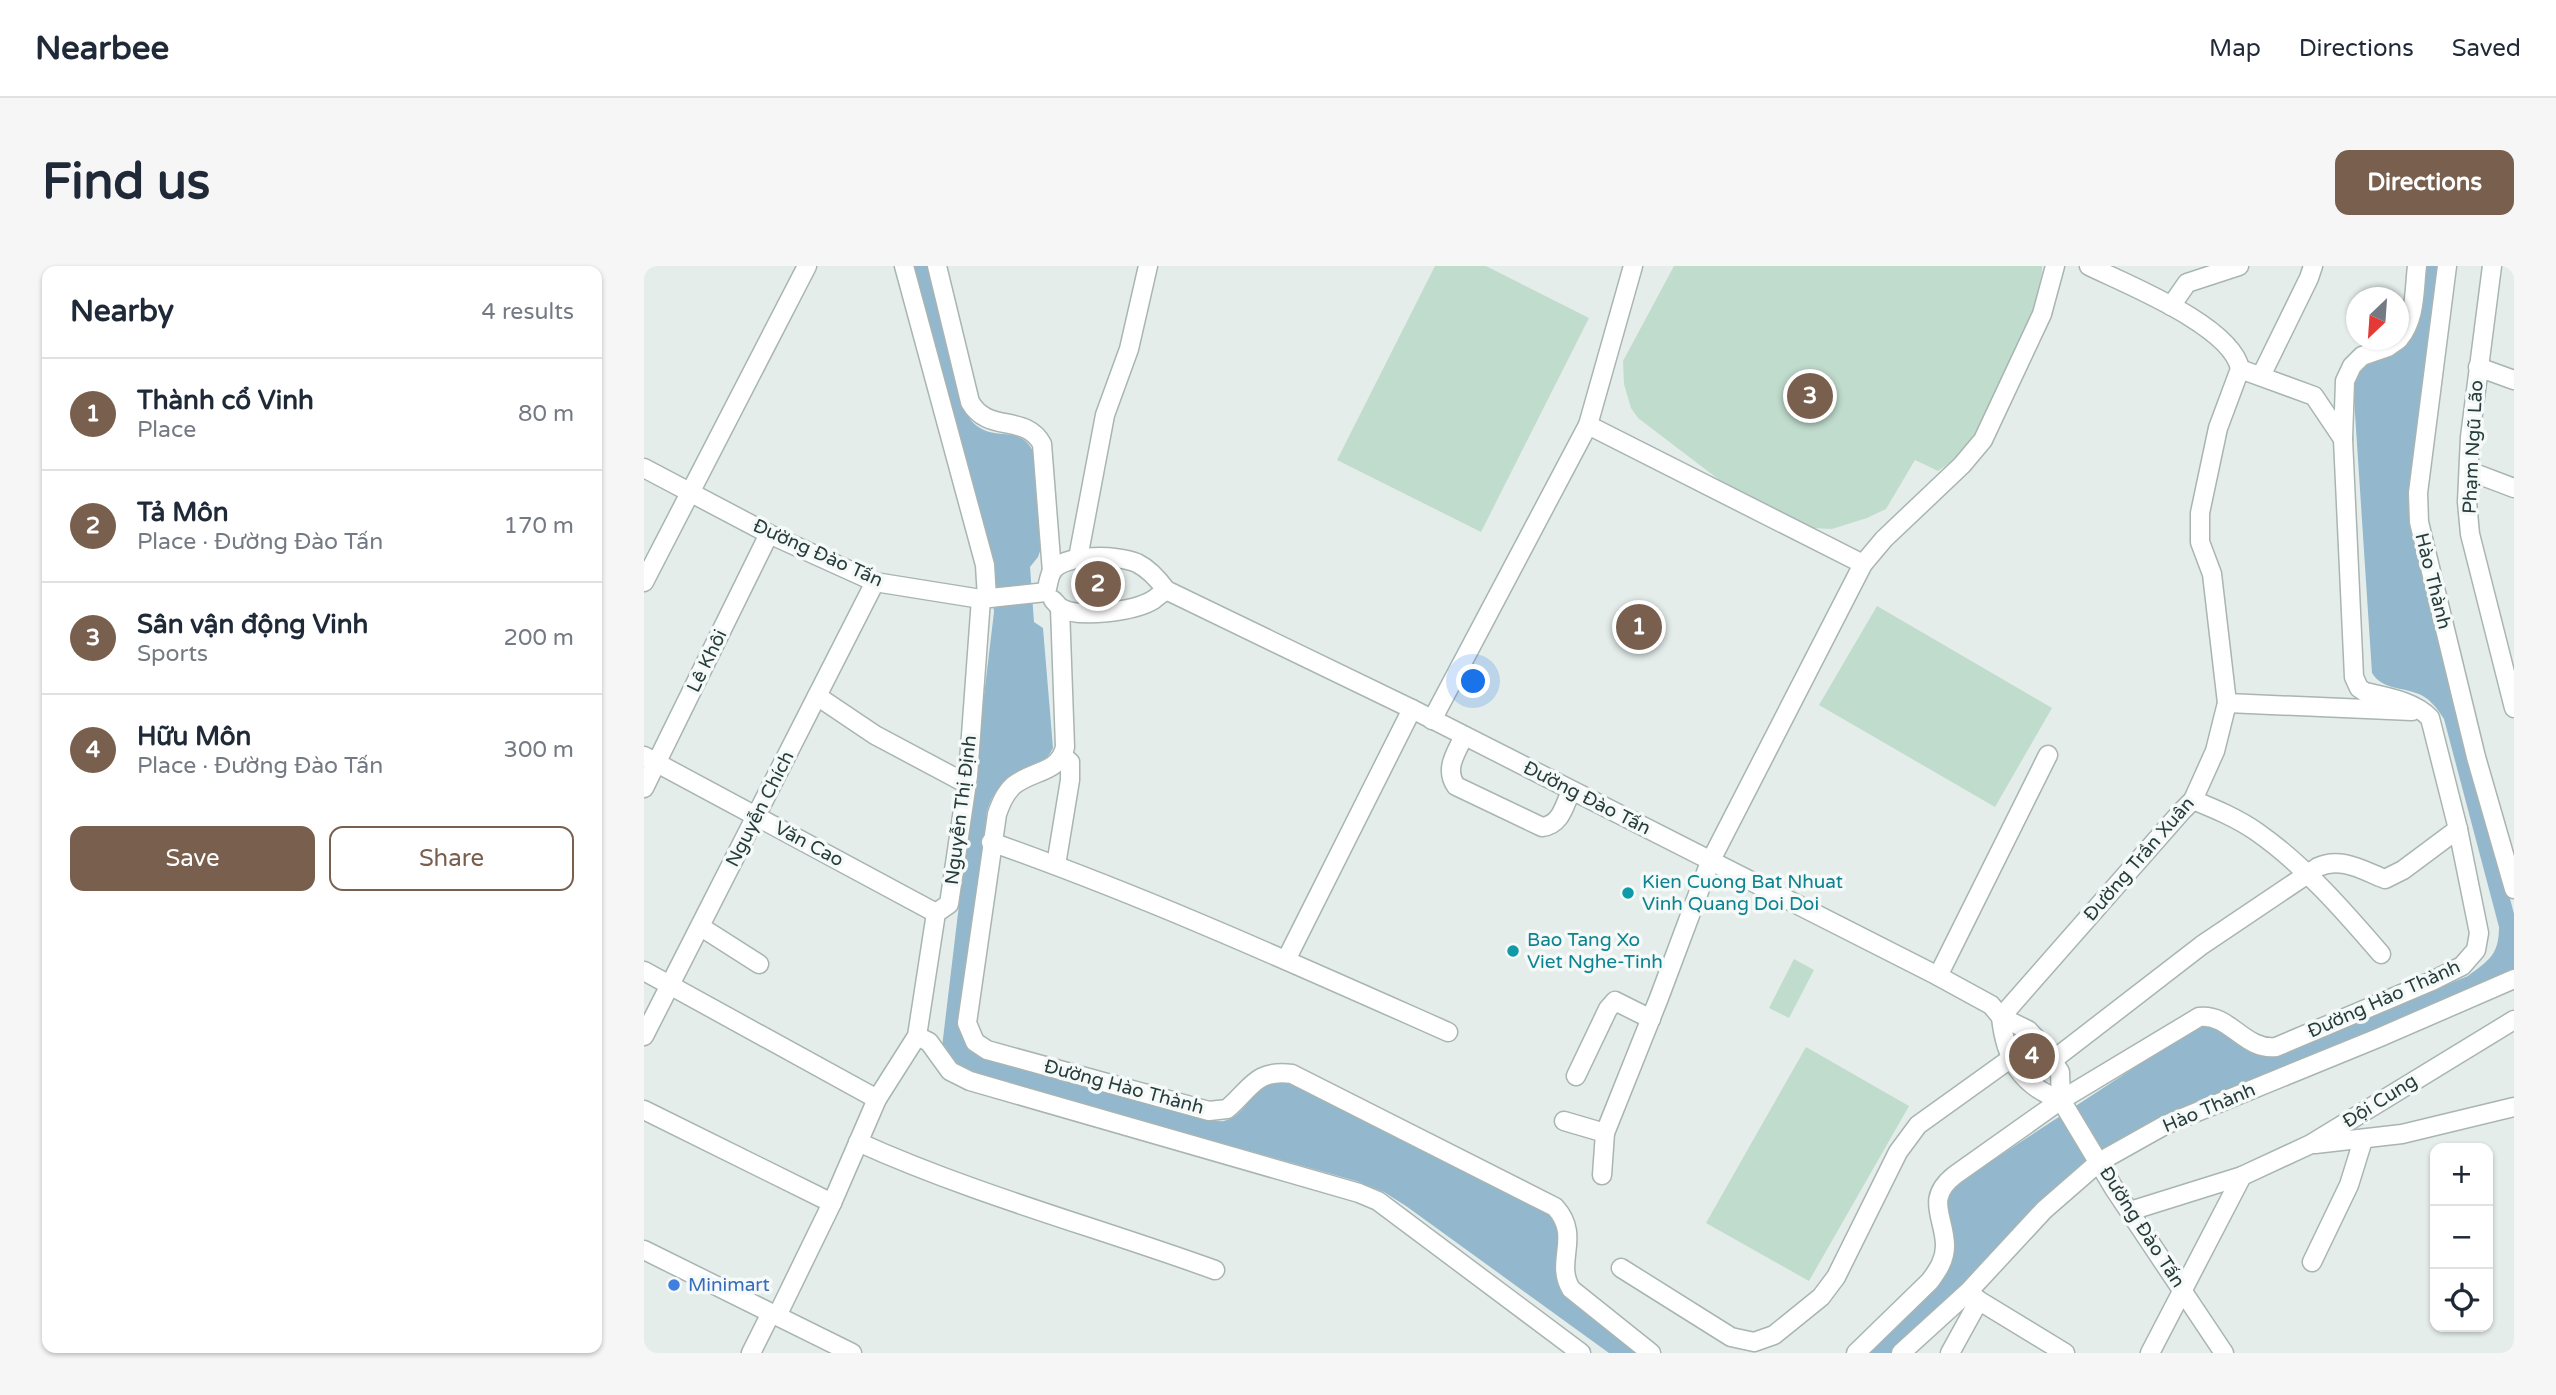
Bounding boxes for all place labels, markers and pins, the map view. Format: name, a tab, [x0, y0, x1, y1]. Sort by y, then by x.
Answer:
pin: 3	[1787, 370, 1833, 422]
pin: 2	[1075, 558, 1121, 610]
pin: 1	[1616, 601, 1662, 653]
place label: Kien Cuong Bat Nhuat Vinh Quang Doi Doi	[1642, 871, 1843, 915]
marker: Kien Cuong Bat Nhuat Vinh Quang Doi Doi	[1620, 885, 1636, 901]
place label: Bao Tang Xo Viet Nghe-Tinh	[1527, 929, 1663, 973]
marker: Bao Tang Xo Viet Nghe-Tinh	[1505, 943, 1521, 959]
pin: 4	[2009, 1030, 2055, 1082]
place label: Minimart	[688, 1274, 770, 1296]
marker: Minimart	[666, 1277, 682, 1293]

